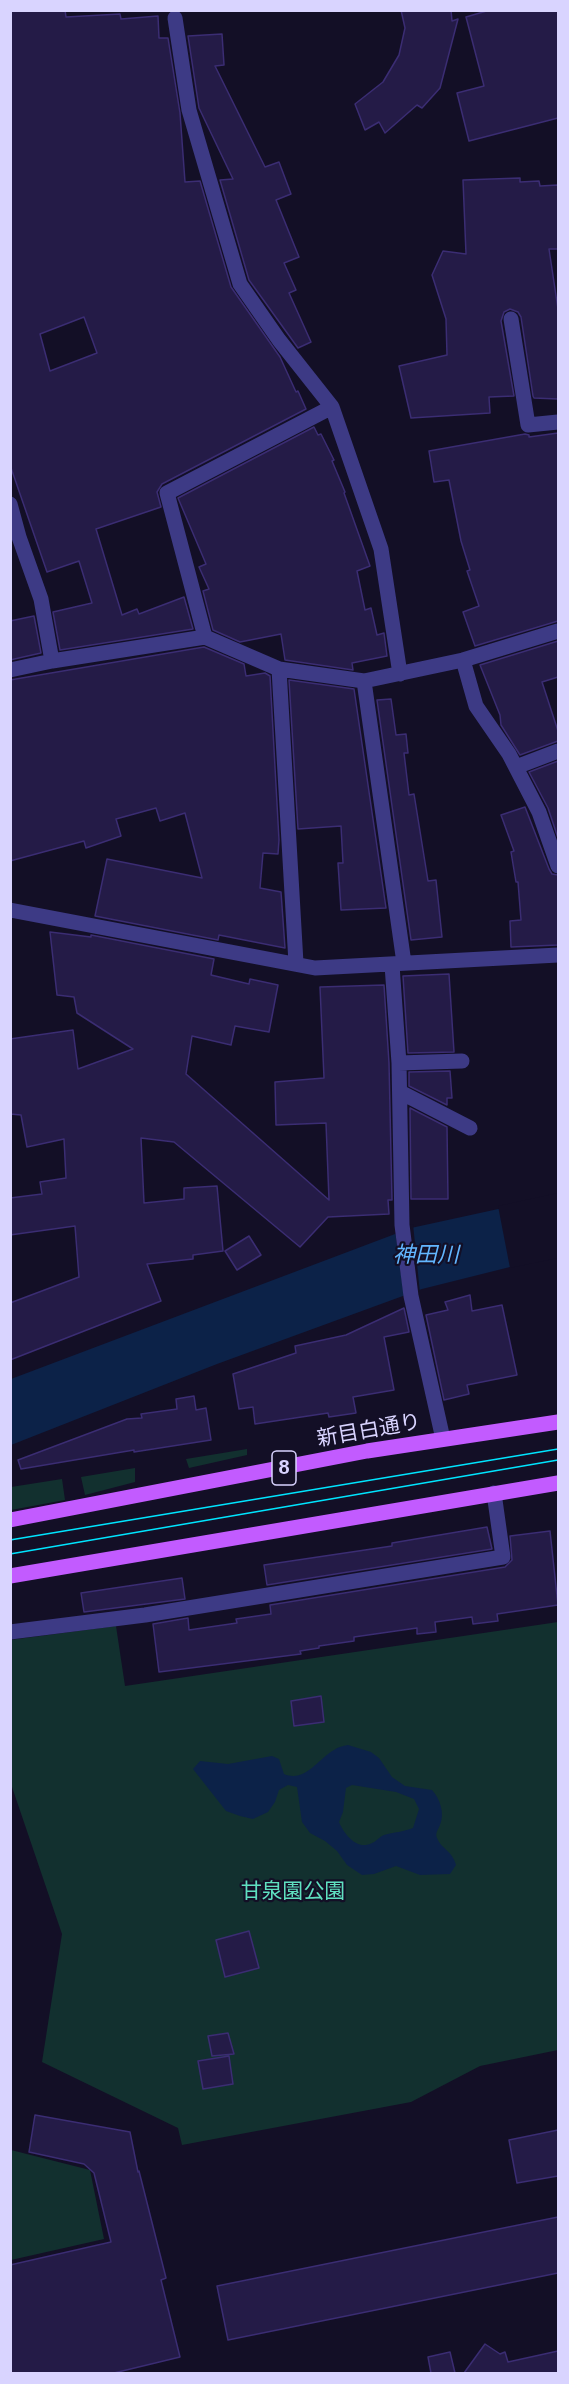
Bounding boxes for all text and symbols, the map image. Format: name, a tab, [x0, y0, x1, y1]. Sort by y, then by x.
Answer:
water label: 神田川	[393, 1243, 459, 1269]
street label: 新目白通り	[315, 1409, 423, 1453]
road number: 8	[272, 1451, 296, 1485]
park label: 甘泉園公園	[241, 1879, 345, 1905]

